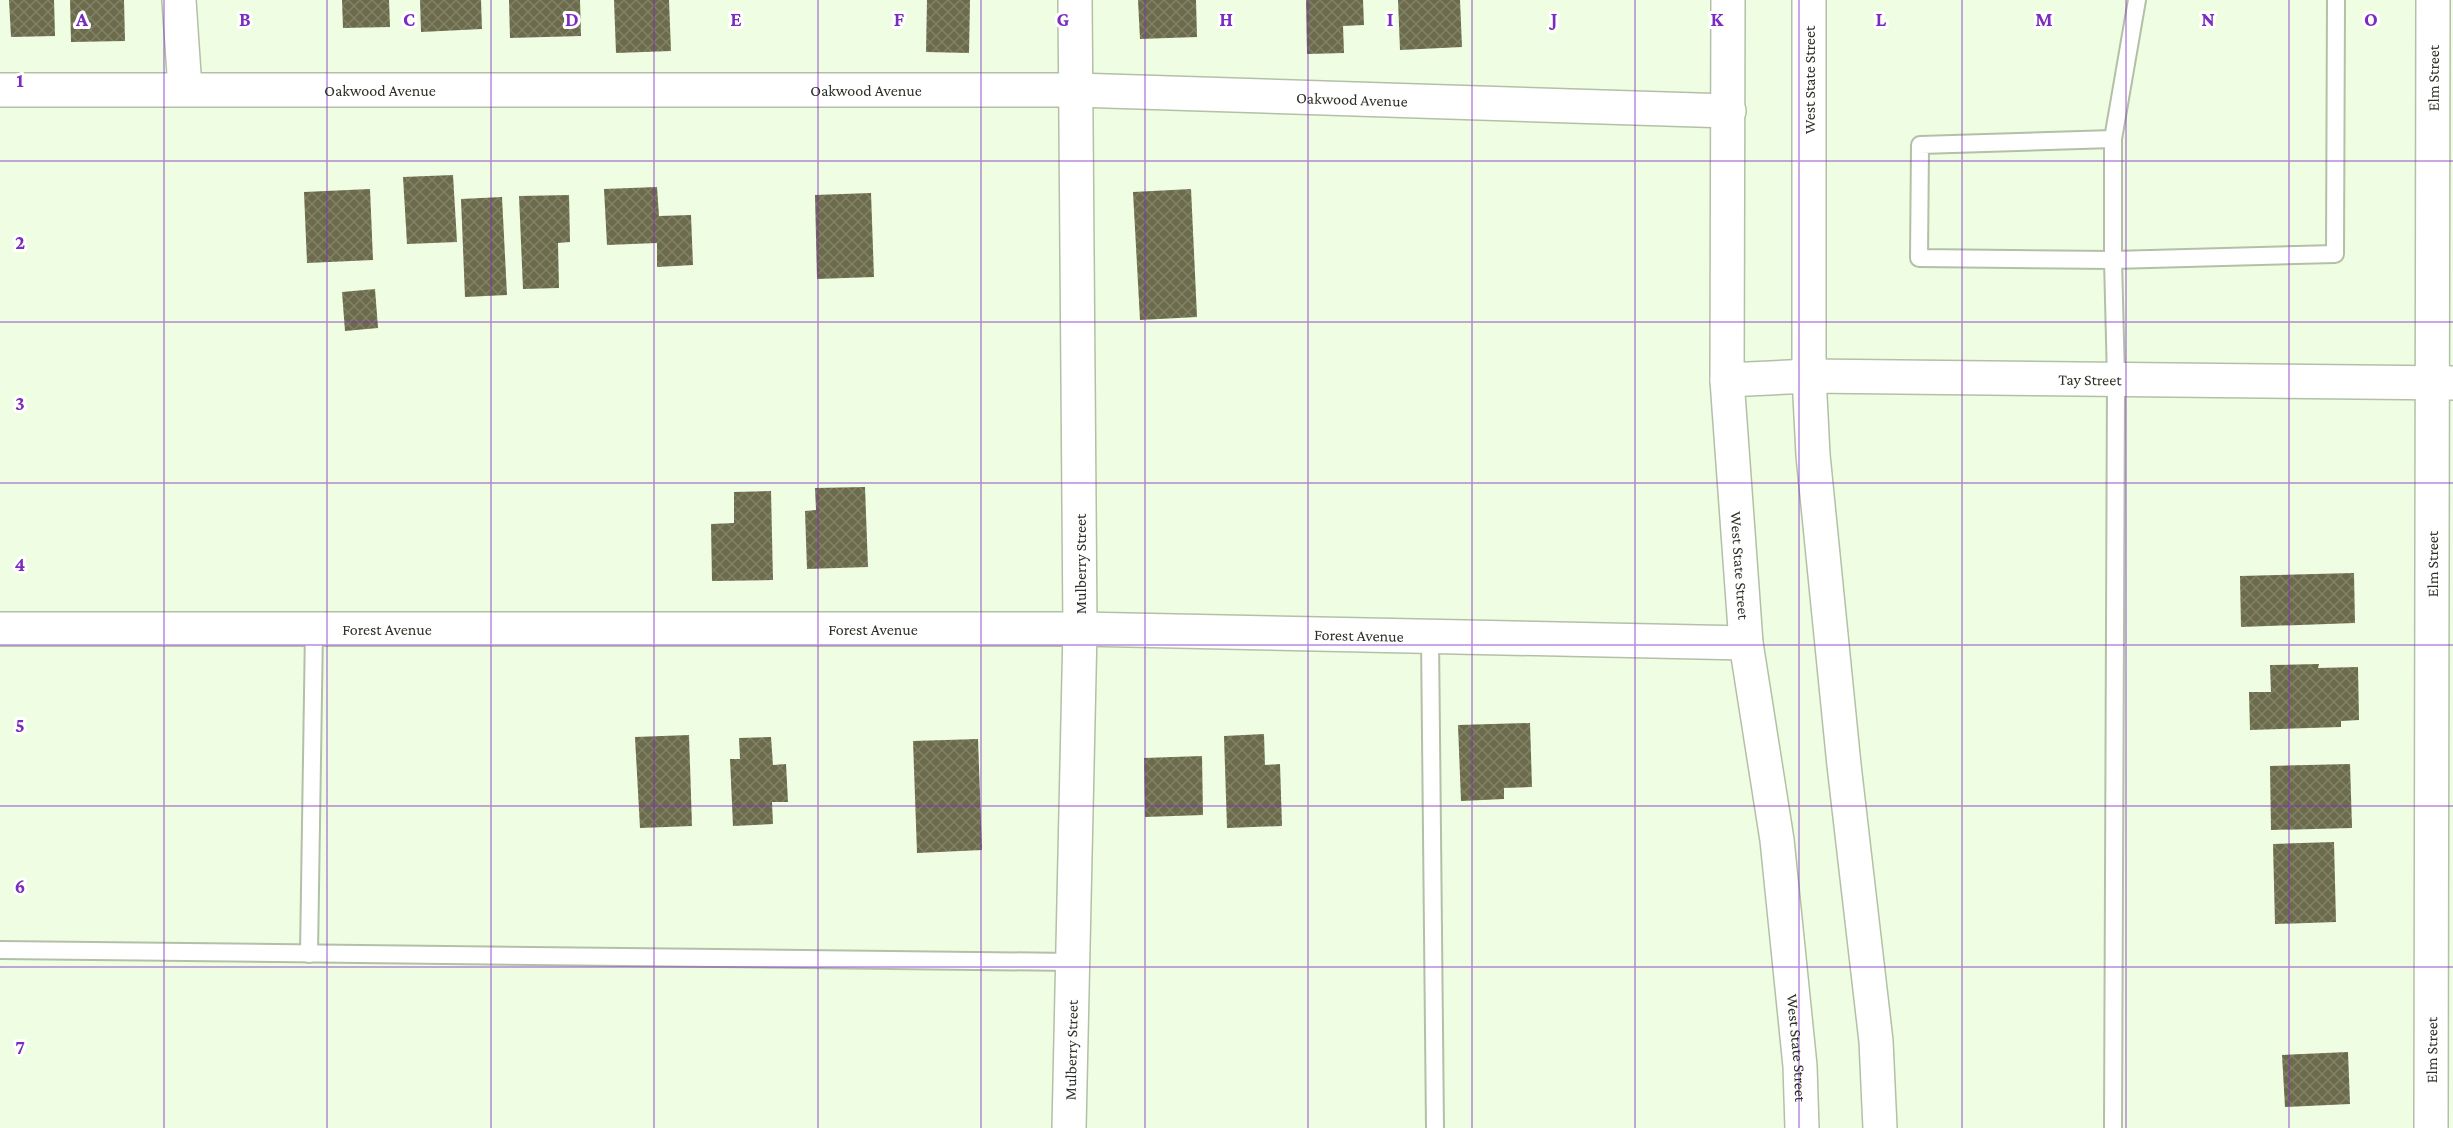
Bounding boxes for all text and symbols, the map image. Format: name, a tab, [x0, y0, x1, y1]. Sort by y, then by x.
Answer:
text: A	[75, 8, 89, 30]
text: B	[239, 8, 251, 30]
text: C	[403, 8, 415, 30]
text: D	[565, 8, 579, 30]
text: E	[730, 8, 742, 30]
text: F	[894, 8, 905, 30]
text: G	[1057, 8, 1070, 30]
text: H	[1219, 8, 1233, 30]
text: I	[1387, 8, 1394, 30]
text: J	[1549, 8, 1558, 30]
text: K	[1711, 8, 1725, 30]
text: L	[1876, 8, 1887, 30]
text: M	[2035, 8, 2053, 30]
text: N	[2201, 8, 2215, 30]
text: O	[2364, 8, 2378, 30]
street label: West State Street	[1801, 25, 1818, 134]
street label: Elm Street	[2425, 44, 2442, 111]
text: 1	[16, 69, 24, 91]
street label: Oakwood Avenue	[324, 82, 436, 99]
street label: Oakwood Avenue	[810, 82, 922, 99]
street label: Oakwood Avenue	[1296, 89, 1408, 110]
text: 2	[15, 231, 25, 253]
street label: Tay Street	[2058, 371, 2122, 389]
text: 3	[15, 392, 25, 414]
street label: West State Street	[1728, 511, 1752, 621]
street label: Mulberry Street	[1072, 513, 1090, 614]
street label: Elm Street	[2424, 530, 2441, 597]
text: 4	[15, 553, 26, 575]
street label: Forest Avenue	[342, 621, 432, 638]
street label: Forest Avenue	[828, 621, 918, 638]
street label: Forest Avenue	[1314, 626, 1404, 645]
text: 5	[15, 714, 25, 736]
text: 6	[15, 875, 25, 897]
street label: West State Street	[1784, 993, 1809, 1103]
street label: Mulberry Street	[1062, 999, 1081, 1100]
street label: Elm Street	[2423, 1016, 2440, 1083]
text: 7	[15, 1036, 25, 1058]

